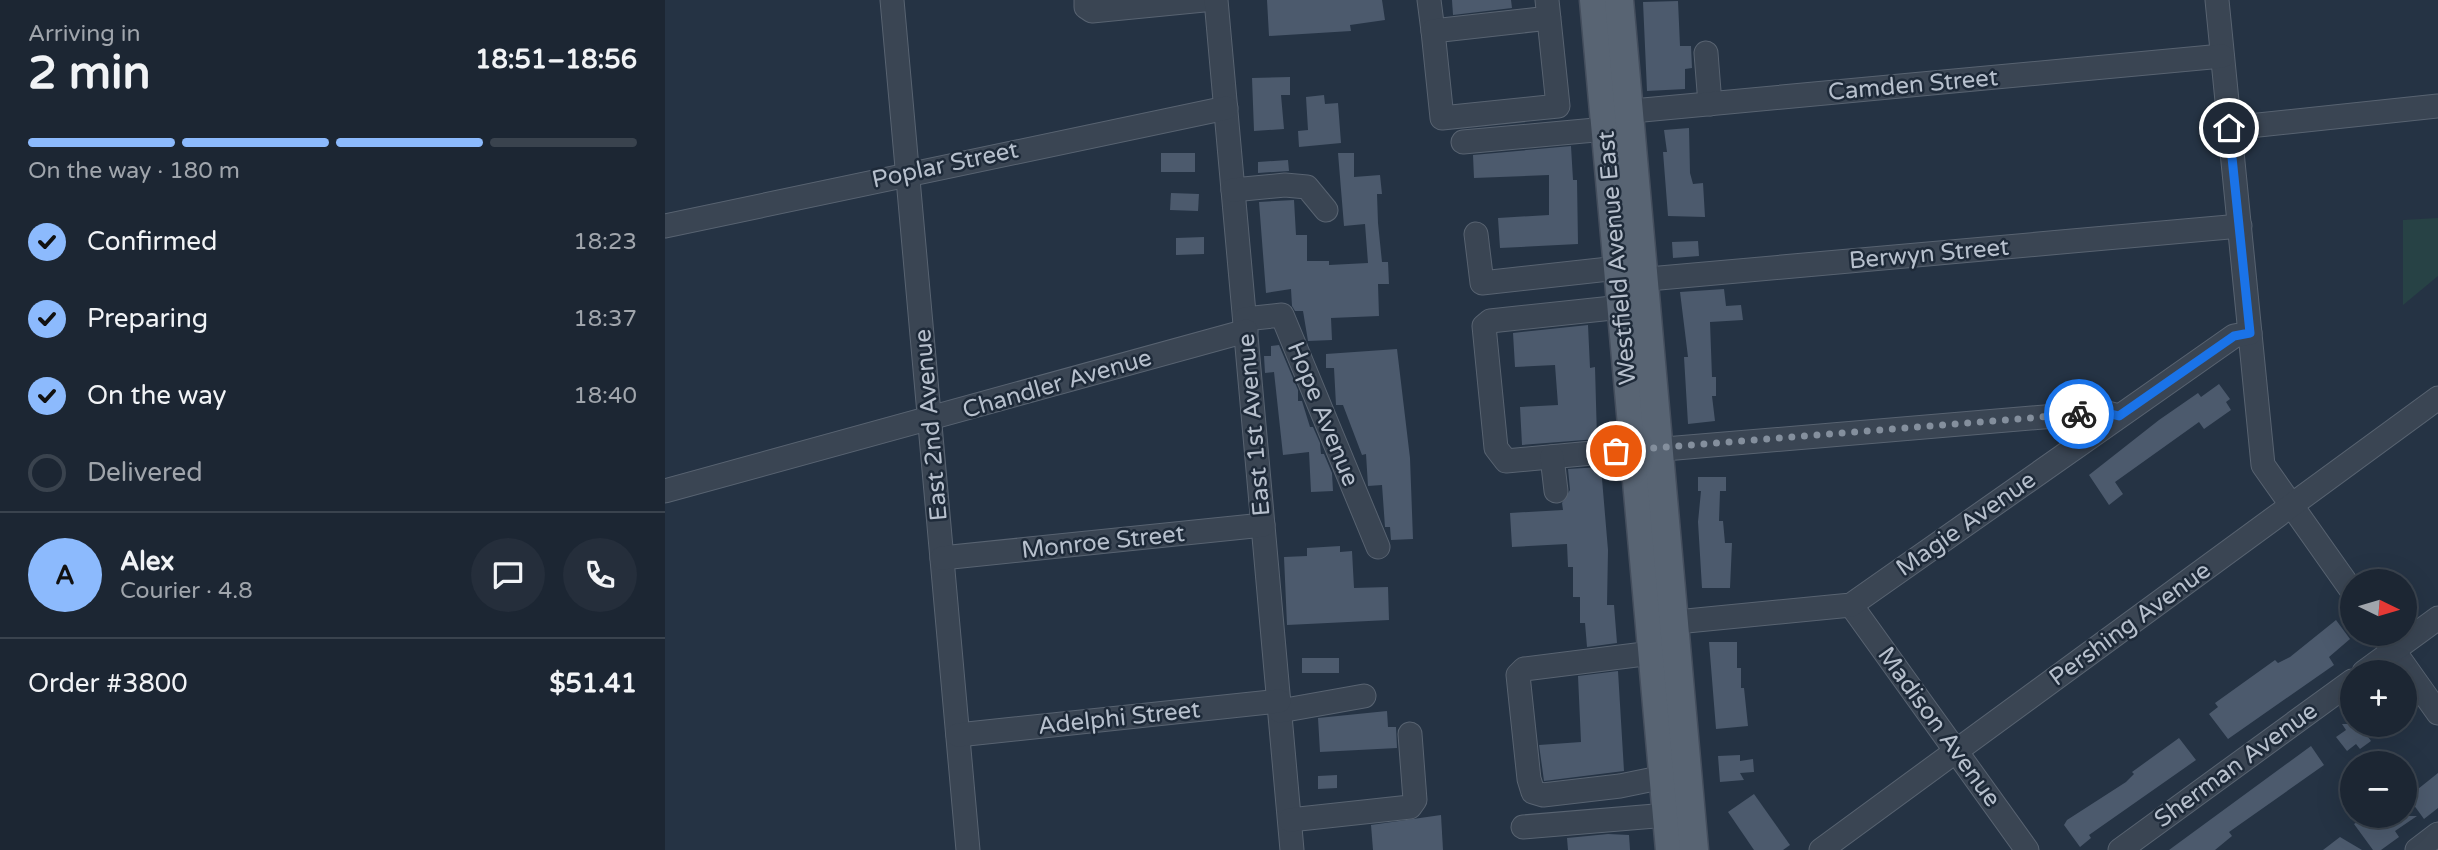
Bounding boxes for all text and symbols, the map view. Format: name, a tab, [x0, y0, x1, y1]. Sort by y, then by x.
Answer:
text: Arriving in	[28, 20, 141, 48]
text: 18:51–18:56	[475, 44, 637, 75]
text: 2 min	[28, 46, 151, 101]
street label: Camden Street	[1827, 63, 1999, 107]
pin	[2199, 98, 2259, 158]
icon: home	[2210, 109, 2248, 147]
street label: Westfield Avenue East	[1591, 130, 1643, 386]
street label: Poplar Street	[869, 135, 1021, 195]
text: On the way · 180 m	[28, 157, 240, 185]
icon: check	[28, 223, 66, 261]
text: Confirmed	[87, 226, 217, 257]
text: 18:23	[573, 228, 637, 256]
street label: Berwyn Street	[1848, 233, 2010, 275]
icon: check	[28, 300, 66, 338]
text: Preparing	[87, 303, 208, 334]
text: 18:37	[573, 305, 637, 333]
street label: East 2nd Avenue	[908, 328, 954, 522]
street label: East 1st Avenue	[1232, 332, 1276, 518]
street label: Hope Avenue	[1281, 338, 1365, 490]
street label: Chandler Avenue	[959, 343, 1155, 425]
icon: check	[28, 377, 66, 415]
courier	[2044, 379, 2114, 449]
text: On the way	[87, 380, 227, 411]
text: 18:40	[573, 382, 637, 410]
icon: bike	[2060, 395, 2098, 433]
pin	[1586, 421, 1646, 481]
icon: bag	[1597, 432, 1635, 470]
text: Delivered	[87, 457, 203, 488]
street label: Magie Avenue	[1891, 465, 2041, 583]
street label: Monroe Street	[1020, 519, 1186, 565]
button: chat	[471, 538, 545, 612]
button: phone	[563, 538, 637, 612]
text: Alex	[120, 546, 174, 577]
street label: Pershing Avenue	[2044, 556, 2216, 692]
text: A	[55, 560, 75, 591]
north arrow	[2340, 569, 2417, 646]
map controls	[2340, 569, 2417, 828]
text: Courier · 4.8	[120, 577, 253, 605]
street label: Madison Avenue	[1871, 641, 2007, 813]
button: +	[2340, 660, 2417, 737]
text: Order #3800	[28, 668, 188, 699]
text: $51.41	[549, 668, 637, 699]
street label: Adelphi Street	[1036, 695, 1202, 741]
street label: Sherman Avenue	[2149, 696, 2323, 834]
button: −	[2340, 751, 2417, 828]

